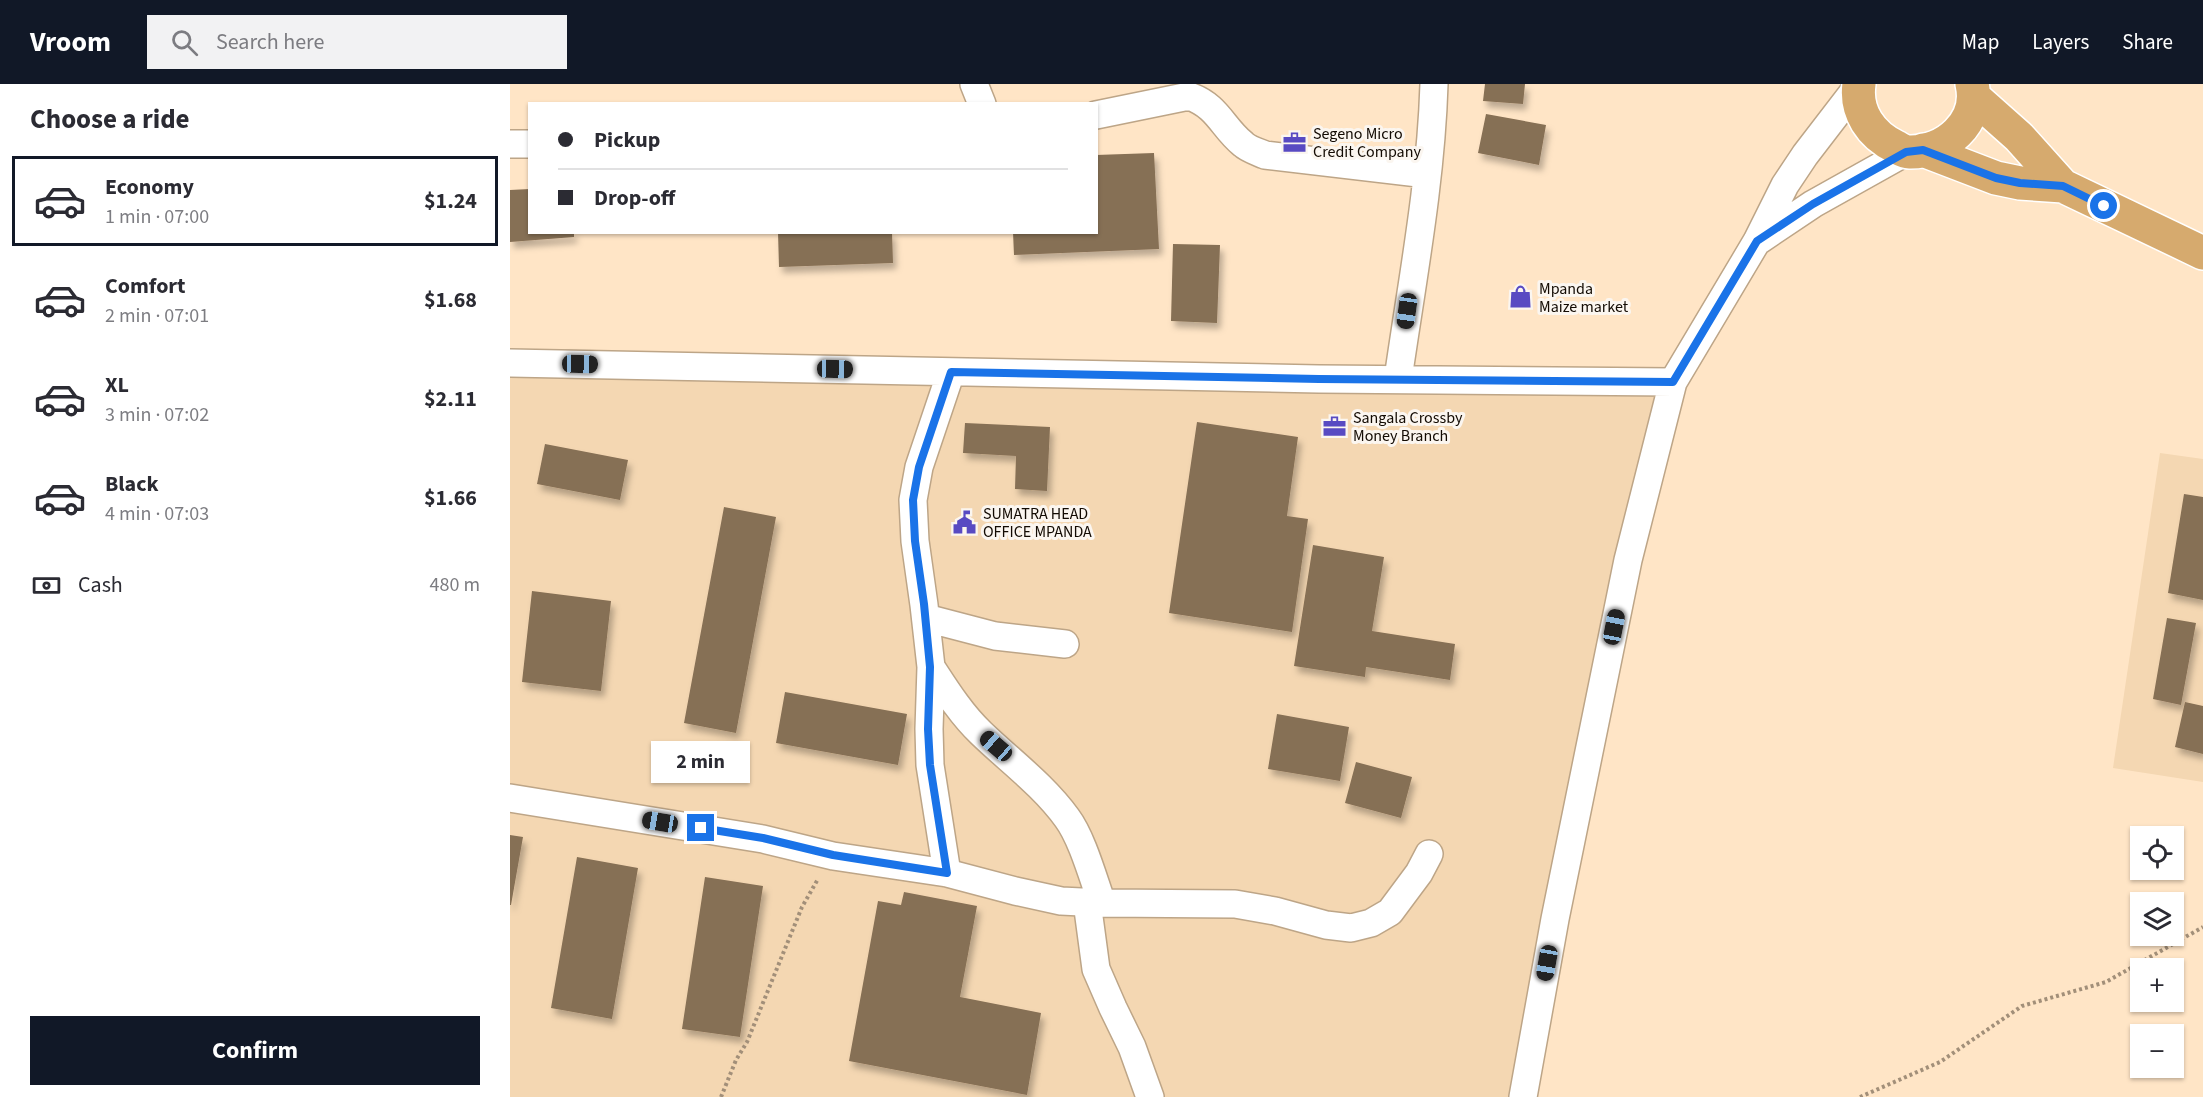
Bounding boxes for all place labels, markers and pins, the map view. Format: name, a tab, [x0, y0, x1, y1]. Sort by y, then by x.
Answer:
place label: Segeno Micro Credit Company	[1313, 123, 1421, 163]
office icon: Segeno Micro Credit Company	[1282, 129, 1308, 155]
place label: Mpanda Maize market	[1539, 278, 1629, 318]
shop icon: Mpanda Maize market	[1508, 284, 1534, 310]
place label: Sangala Crossby Money Branch	[1353, 407, 1463, 447]
office icon: Sangala Crossby Money Branch	[1322, 413, 1348, 439]
place label: SUMATRA HEAD OFFICE MPANDA	[983, 503, 1092, 543]
public building icon: SUMATRA HEAD OFFICE MPANDA	[952, 509, 978, 535]

